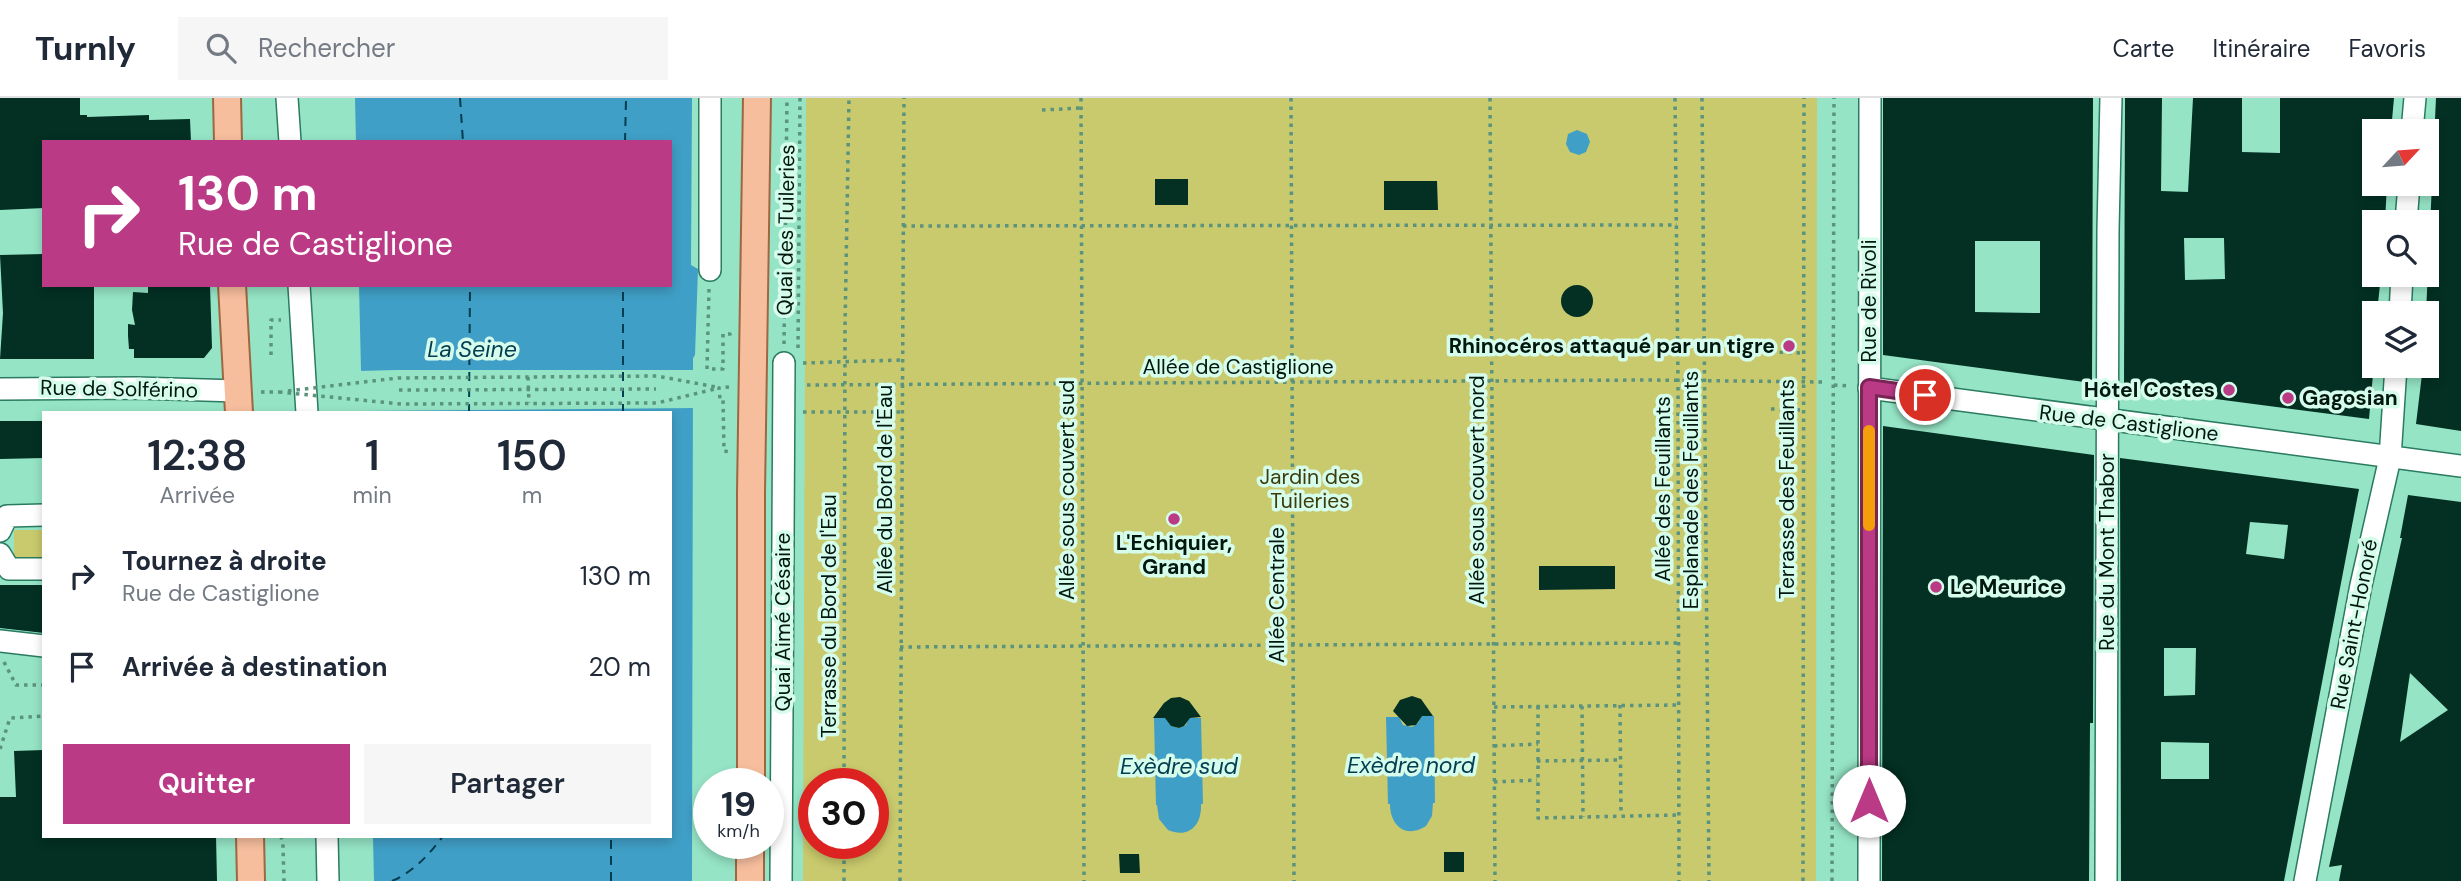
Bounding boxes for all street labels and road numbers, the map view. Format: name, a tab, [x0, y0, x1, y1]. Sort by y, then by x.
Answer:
street label: Quai des Tuileries	[771, 144, 801, 316]
street label: Rue de Rivoli	[1855, 240, 1883, 362]
street label: Allée de Castiglione	[1142, 353, 1334, 381]
street label: Esplanade des Feuillants	[1677, 371, 1705, 609]
street label: Rue de Solférino	[40, 374, 198, 404]
street label: Allée sous couvert nord	[1463, 375, 1491, 605]
street label: Terrasse des Feuillants	[1773, 379, 1801, 599]
street label: Allée sous couvert sud	[1053, 380, 1081, 600]
street label: Allée du Bord de l'Eau	[871, 385, 899, 593]
street label: Allée des Feuillants	[1649, 396, 1677, 582]
street label: Rue de Castiglione	[2038, 398, 2220, 448]
street label: Rue du Mont Thabor	[2093, 453, 2121, 651]
street label: Terrasse du Bord de l'Eau	[815, 494, 843, 738]
street label: Allée Centrale	[1263, 527, 1291, 663]
street label: Quai Aimé Césaire	[769, 533, 797, 711]
street label: Rue Saint-Honoré	[2324, 536, 2384, 712]

